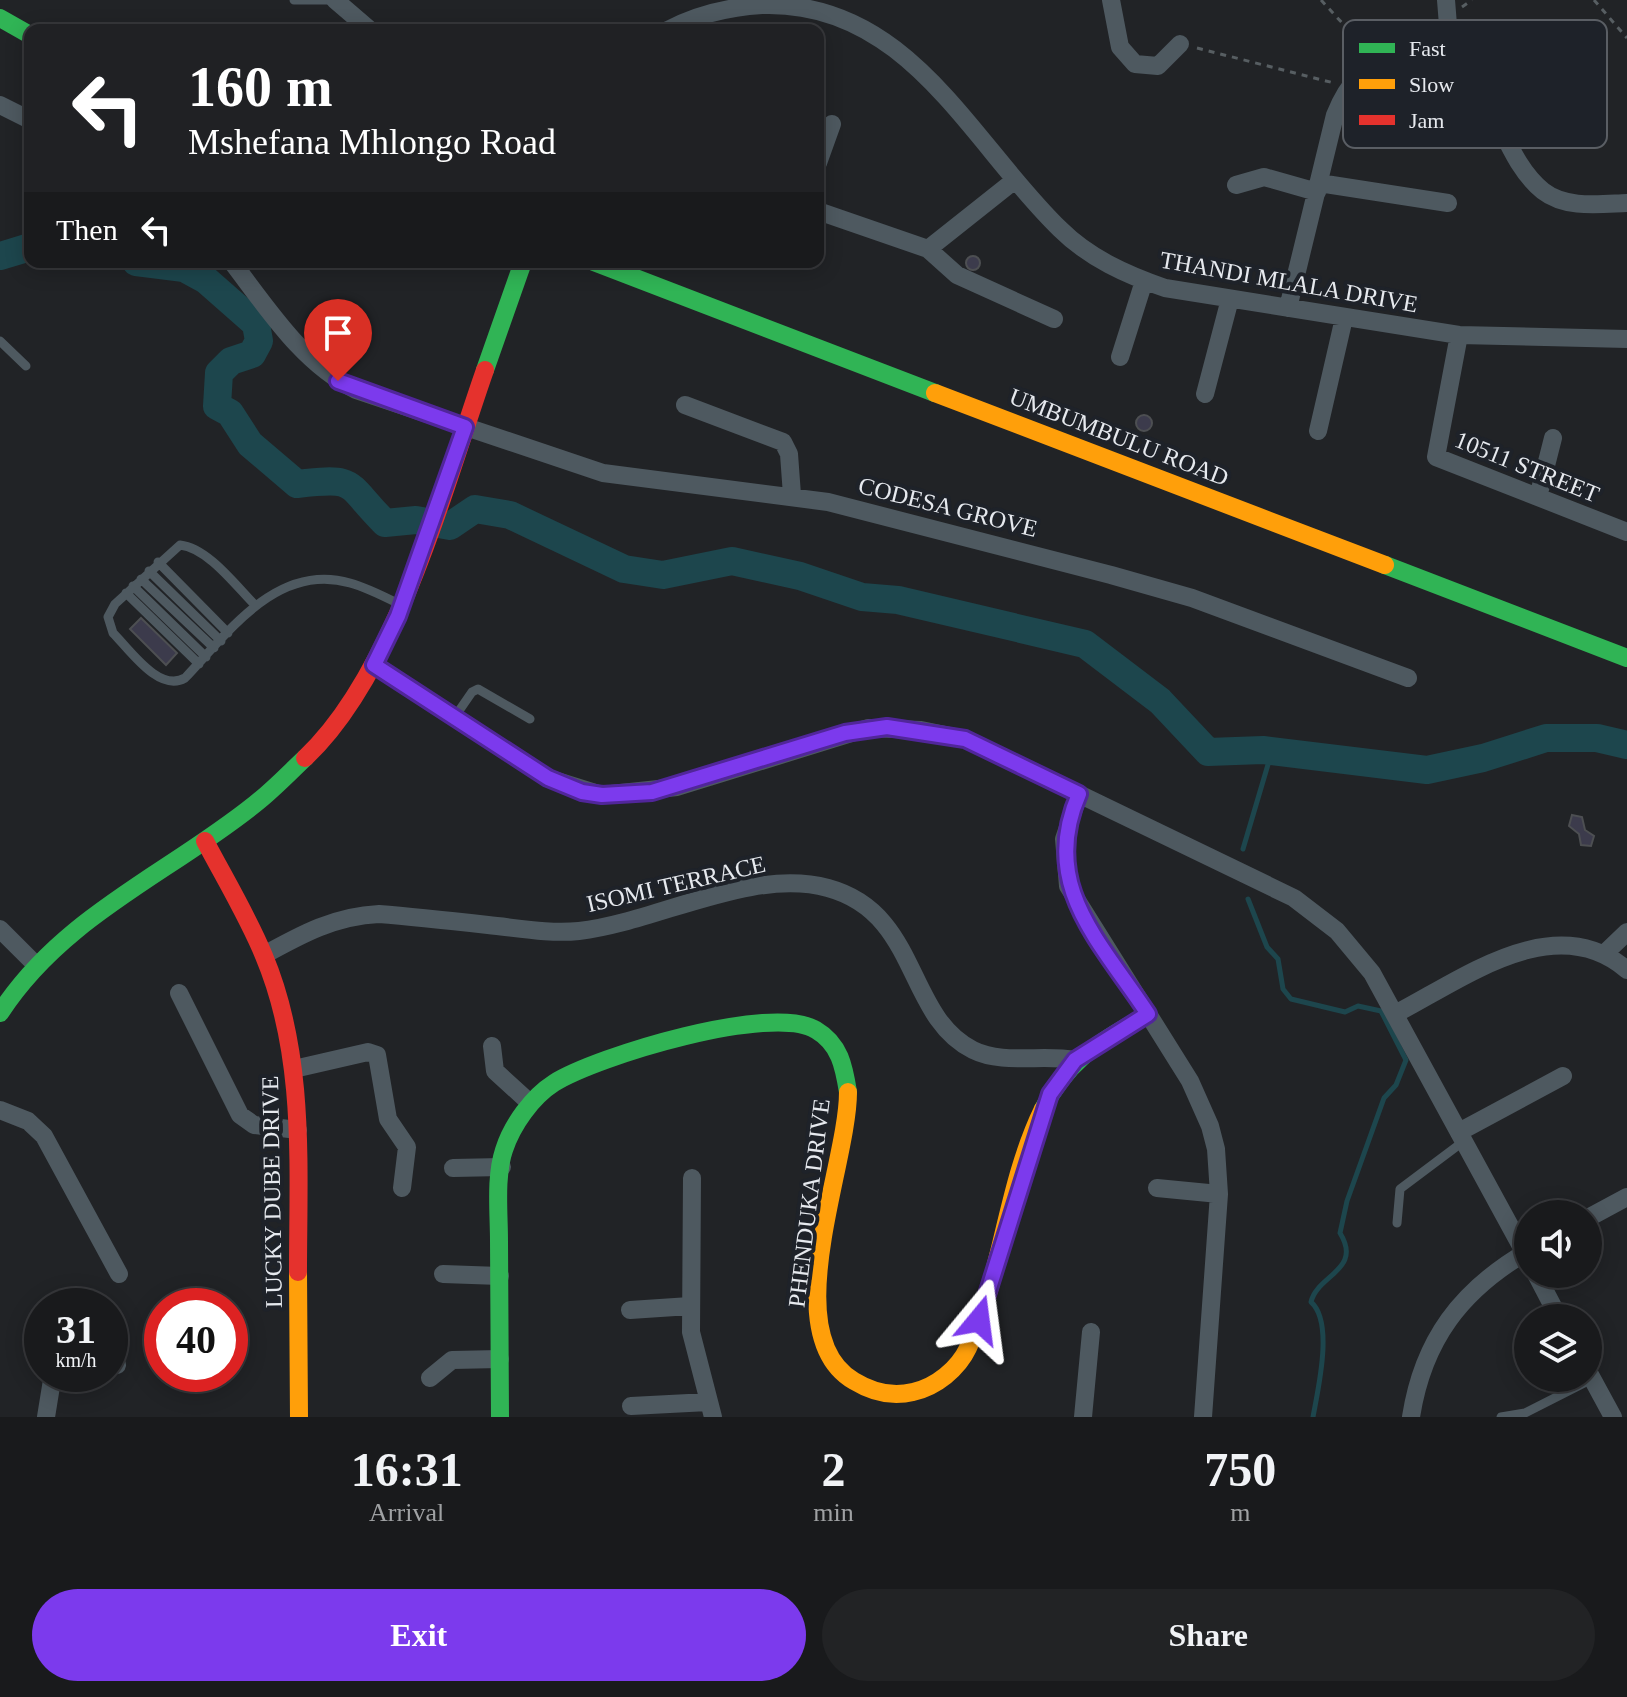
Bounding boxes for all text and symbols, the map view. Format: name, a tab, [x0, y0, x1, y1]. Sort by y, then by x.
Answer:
legend	[1343, 20, 1607, 148]
text: Fast	[1409, 36, 1446, 61]
icon: left	[56, 56, 160, 160]
text: 160 m	[188, 56, 333, 118]
text: Slow	[1409, 72, 1454, 97]
text: Jam	[1409, 108, 1444, 133]
text: Mshefana Mhlongo Road	[188, 122, 556, 162]
icon: left	[134, 208, 178, 252]
text: Then	[56, 213, 118, 246]
street label: THANDI MLALA DRIVE	[1158, 247, 1420, 317]
pin	[304, 299, 372, 381]
icon: arrive	[316, 311, 360, 355]
street label: UMBUMBULU ROAD	[1006, 383, 1232, 491]
street label: 10511 STREET	[1451, 426, 1603, 508]
street label: CODESA GROVE	[856, 472, 1040, 542]
street label: ISOMI TERRACE	[584, 851, 768, 917]
street label: LUCKY DUBE DRIVE	[257, 1076, 287, 1308]
street label: PHENDUKA DRIVE	[783, 1097, 835, 1309]
map controls	[1514, 1200, 1602, 1392]
button: sound	[1514, 1200, 1602, 1288]
position arrow	[937, 1278, 1021, 1362]
speed limit sign: 40	[144, 1288, 248, 1392]
button: layers	[1514, 1304, 1602, 1392]
text: 31	[56, 1307, 96, 1352]
text: km/h	[55, 1349, 97, 1371]
text: 16:31	[351, 1443, 463, 1496]
text: 2	[821, 1443, 845, 1496]
text: 750	[1204, 1443, 1276, 1496]
text: Arrival	[369, 1498, 444, 1527]
text: min	[813, 1498, 854, 1527]
text: m	[1230, 1498, 1250, 1527]
button: Exit	[32, 1589, 806, 1681]
button: Share	[822, 1589, 1595, 1681]

